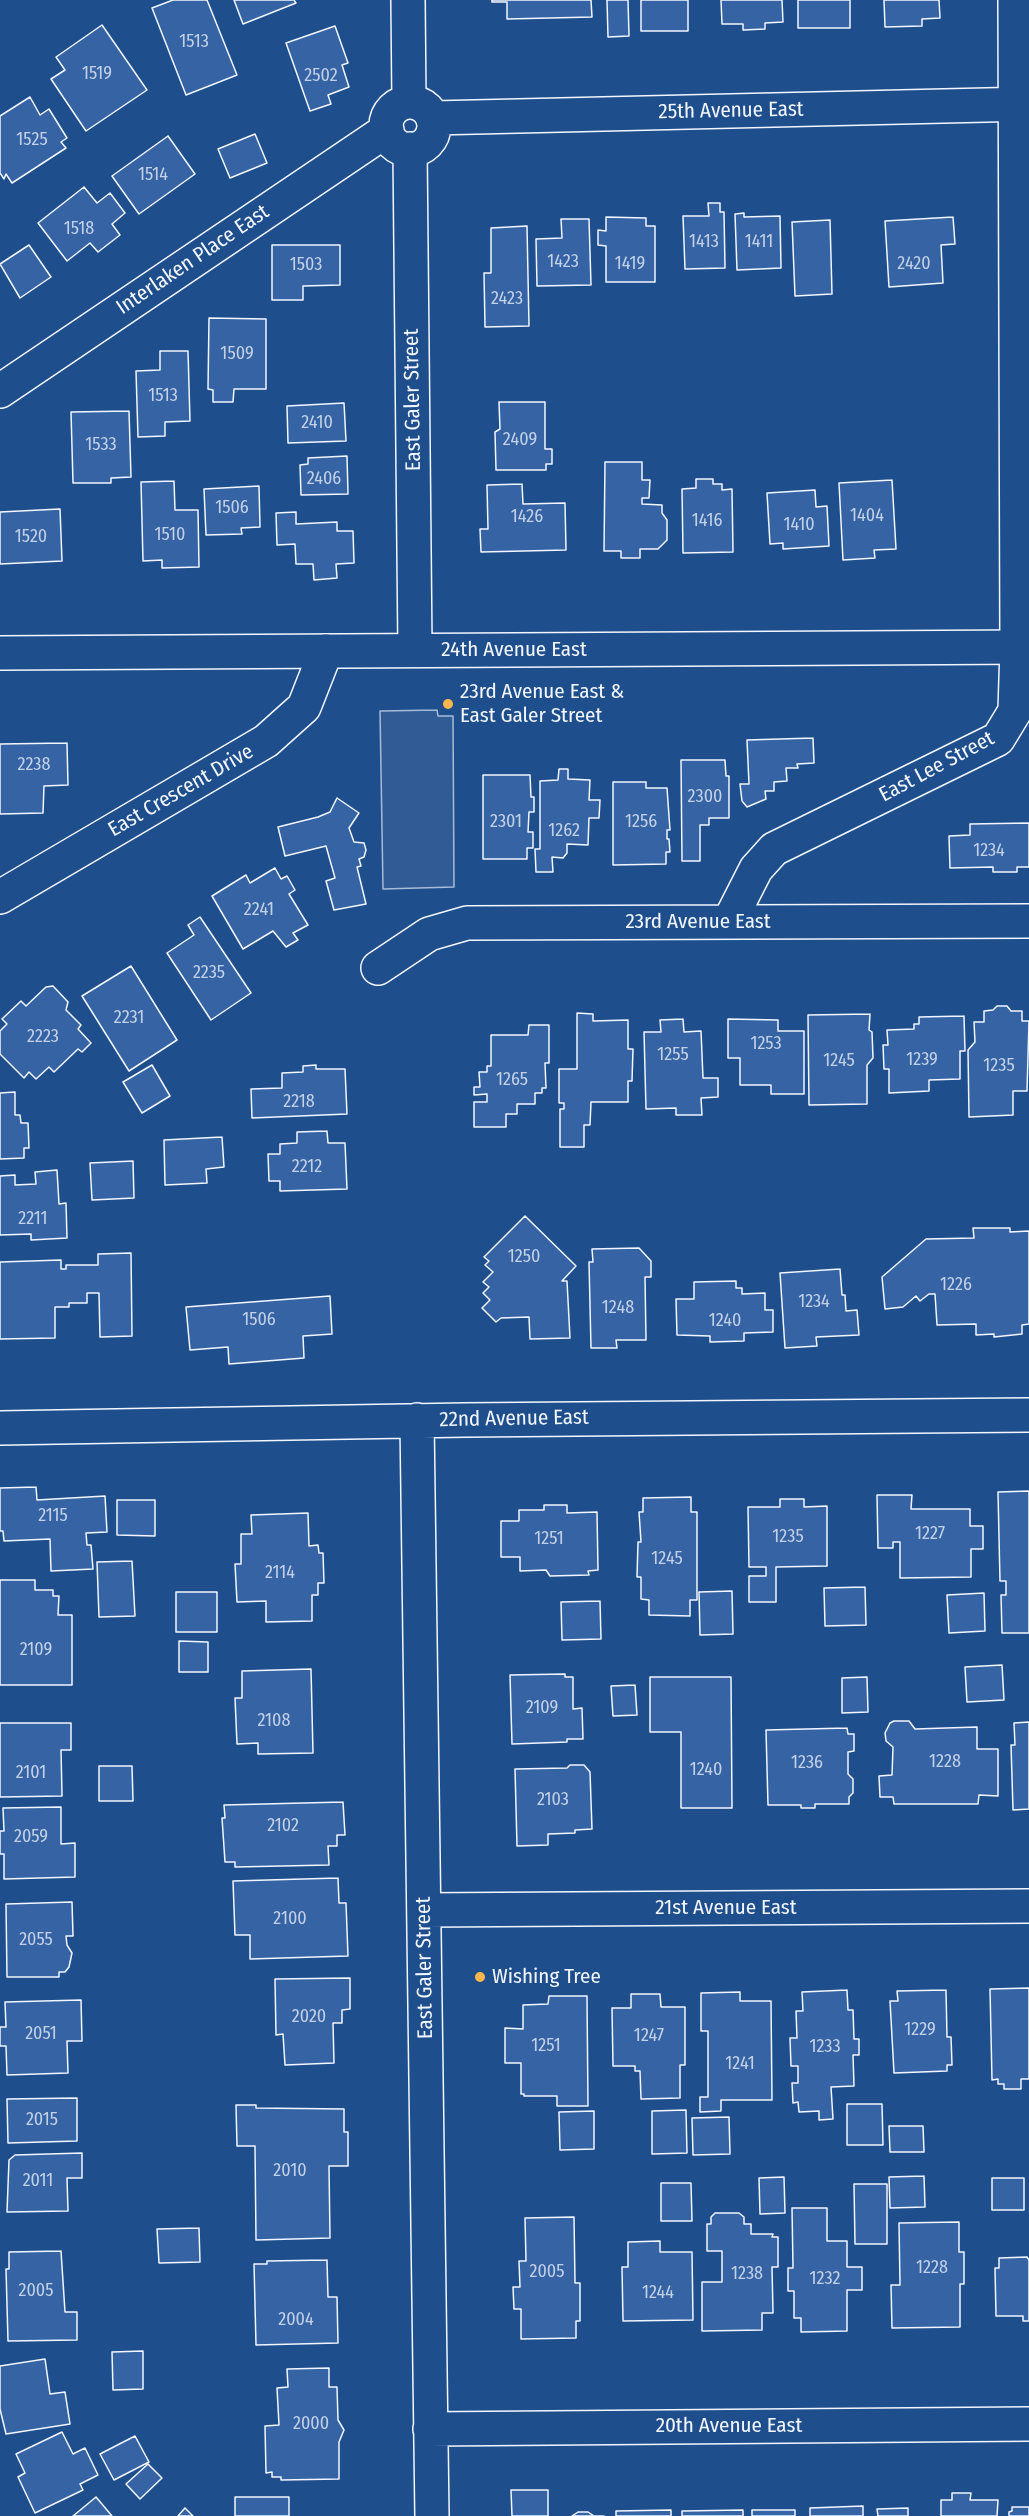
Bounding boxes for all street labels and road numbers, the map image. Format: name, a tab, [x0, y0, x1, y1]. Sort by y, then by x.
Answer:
street label: 25th Avenue East	[658, 97, 804, 125]
street label: Interlaken Place East	[112, 200, 274, 320]
street label: East Galer Street	[399, 329, 427, 471]
street label: 24th Avenue East	[441, 637, 587, 663]
street label: East Lee Street	[875, 726, 999, 808]
street label: East Crescent Drive	[104, 739, 258, 843]
street label: 23rd Avenue East	[625, 909, 771, 935]
street label: 22nd Avenue East	[439, 1405, 589, 1433]
street label: 21st Avenue East	[655, 1895, 797, 1921]
street label: East Galer Street	[411, 1897, 439, 2039]
street label: 20th Avenue East	[656, 2413, 802, 2439]

